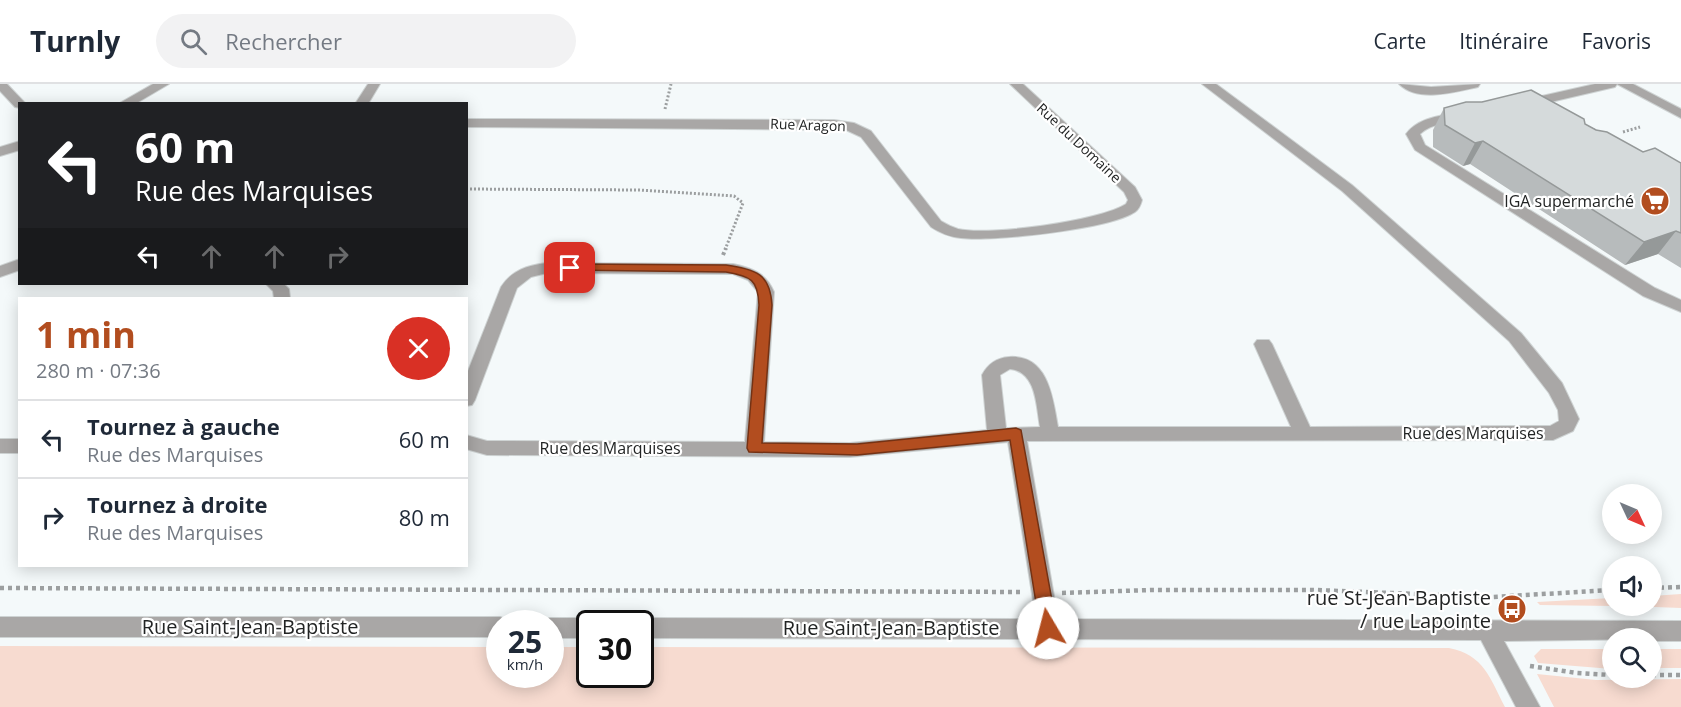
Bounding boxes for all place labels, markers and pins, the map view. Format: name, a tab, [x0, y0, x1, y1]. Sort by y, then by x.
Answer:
supermarket icon: IGA supermarché	[1639, 185, 1671, 217]
place label: IGA supermarché	[1504, 190, 1634, 212]
pin	[544, 242, 595, 293]
place label: rue St-Jean-Baptiste / rue Lapointe	[1307, 584, 1491, 634]
bus stop icon: rue St-Jean-Baptiste / rue Lapointe	[1496, 593, 1528, 625]

